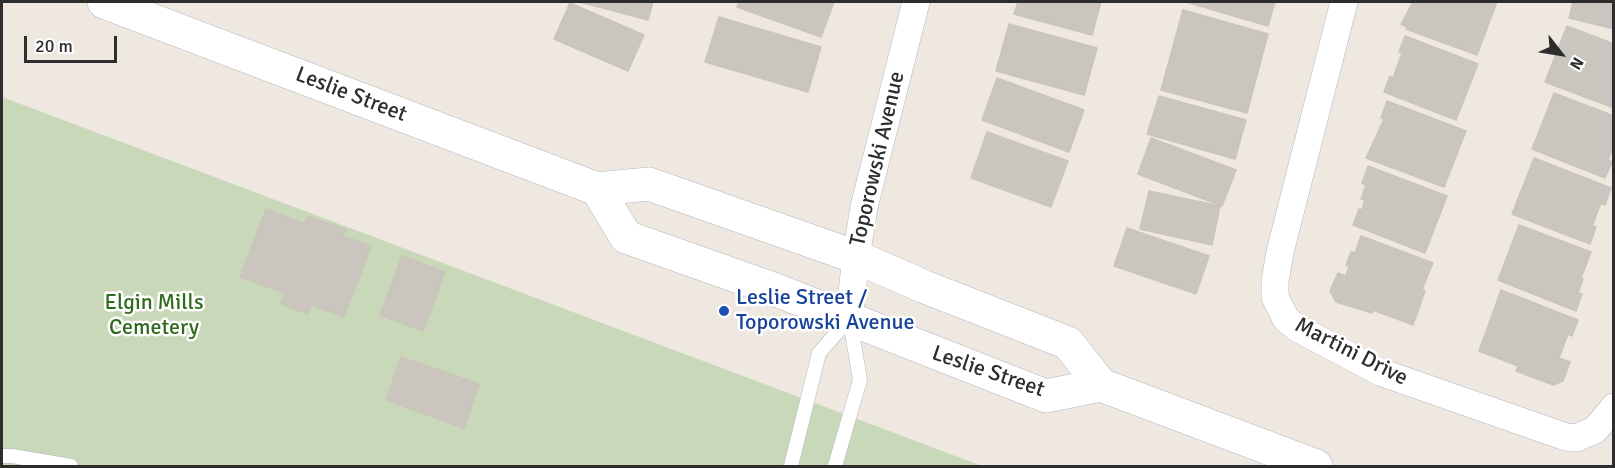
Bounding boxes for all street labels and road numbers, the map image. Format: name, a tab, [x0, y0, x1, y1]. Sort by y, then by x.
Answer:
street label: Leslie Street	[292, 62, 410, 128]
street label: Toporowski Avenue	[845, 69, 911, 249]
street label: Martini Drive	[1290, 312, 1412, 392]
street label: Leslie Street	[928, 340, 1048, 404]

